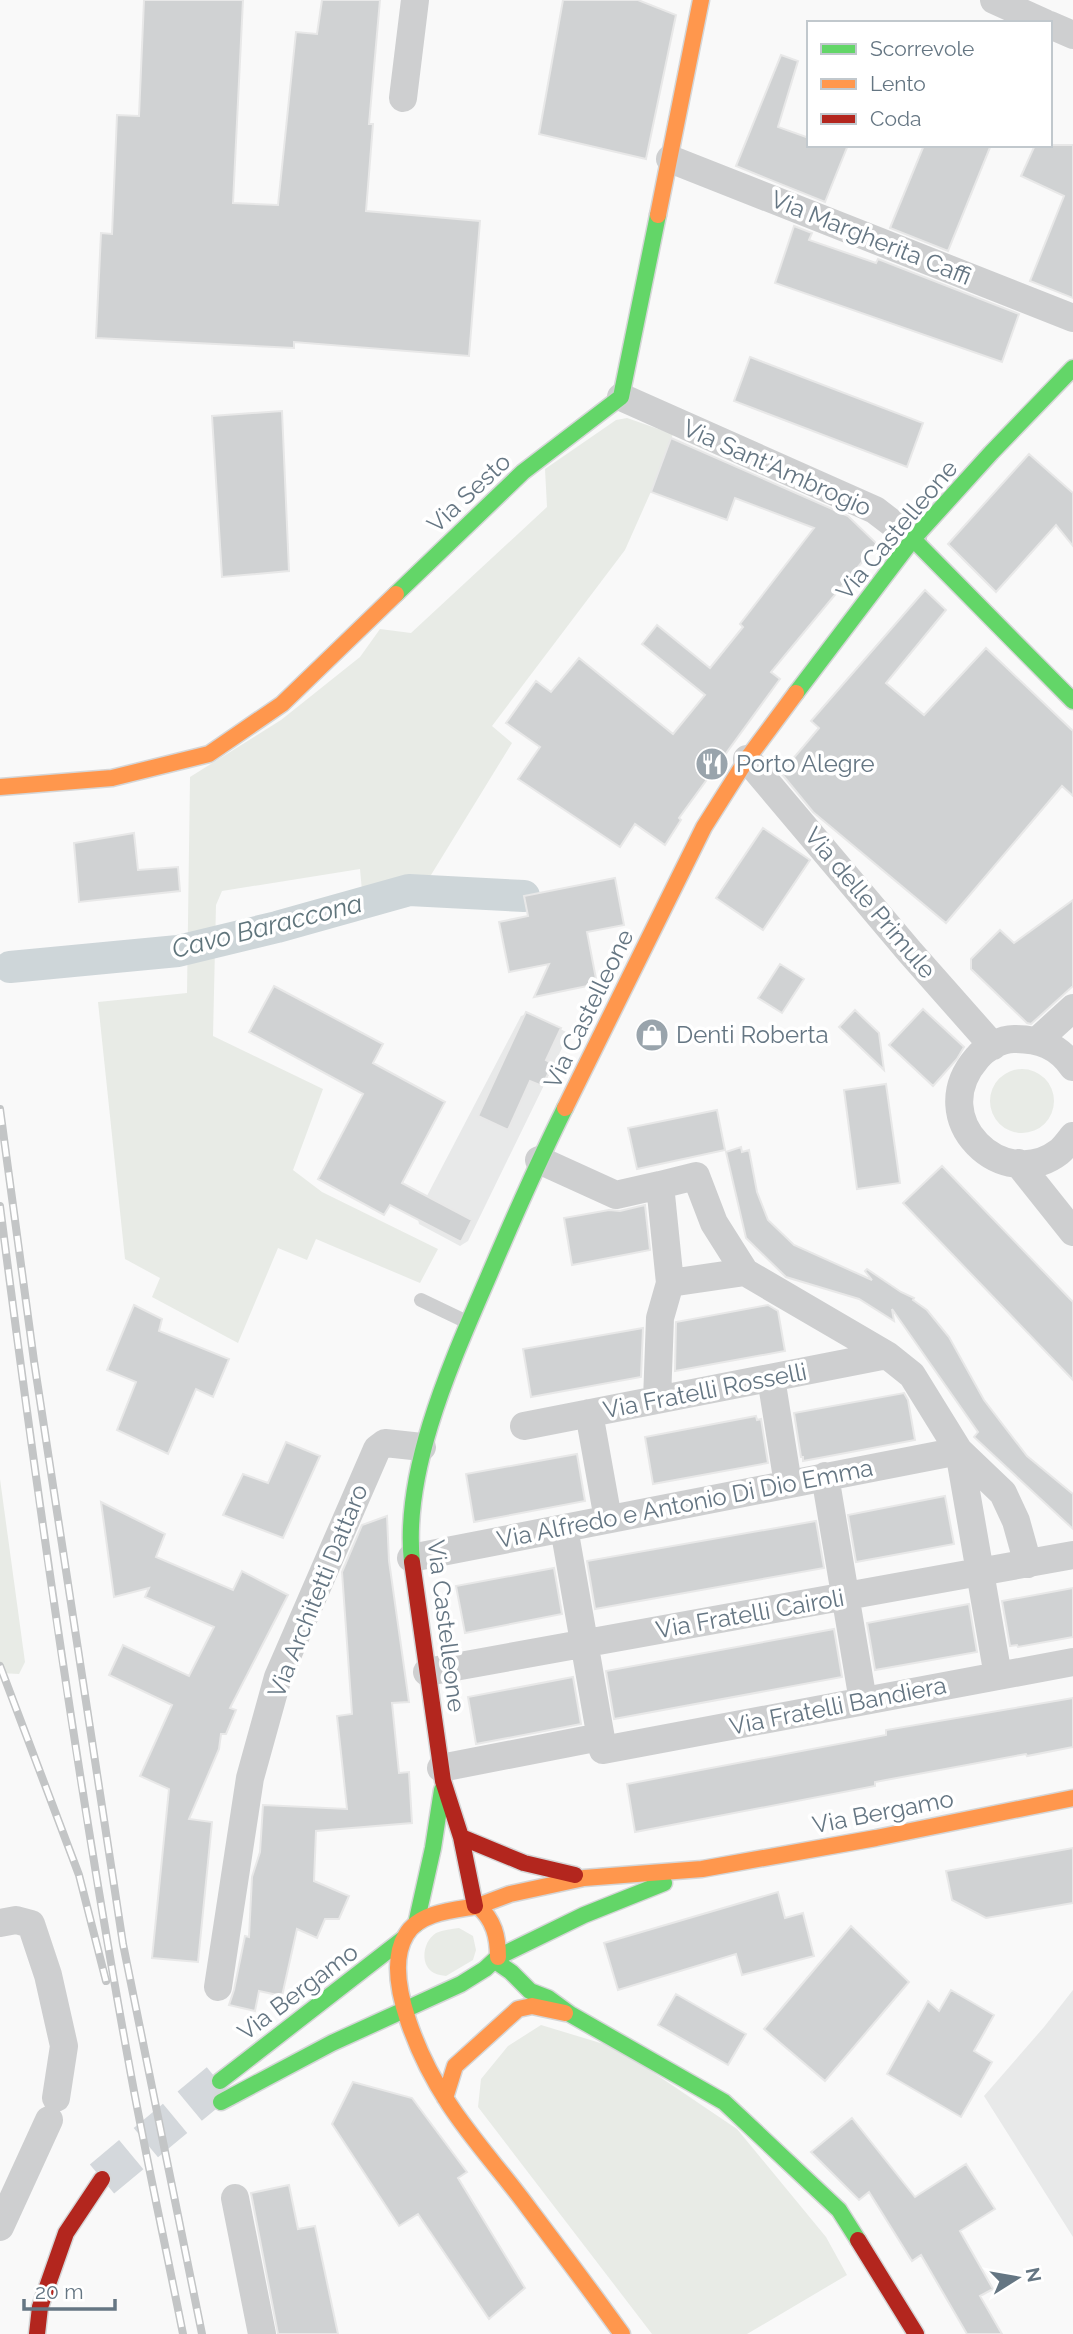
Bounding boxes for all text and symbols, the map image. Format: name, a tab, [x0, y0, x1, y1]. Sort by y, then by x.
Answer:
legend	[807, 21, 1052, 147]
text: Scorrevole	[870, 36, 974, 61]
text: Lento	[870, 71, 926, 96]
text: Coda	[870, 106, 921, 131]
street label: Via Margherita Caffi	[767, 184, 976, 291]
street label: Via Sant'Ambrogio	[678, 413, 876, 522]
street label: Via Sesto	[421, 447, 516, 538]
street label: Via Castelleone	[830, 454, 963, 605]
restaurant icon: Porto Alegre	[693, 745, 731, 783]
place label: Porto Alegre	[736, 749, 875, 778]
street label: Via delle Primule	[799, 821, 942, 984]
water label: Cavo Baraccona	[169, 888, 365, 964]
street label: Via Castelleone	[538, 925, 640, 1093]
shop icon: Denti Roberta	[633, 1016, 671, 1054]
place label: Denti Roberta	[676, 1020, 829, 1049]
street label: Via Fratelli Rosselli	[601, 1357, 809, 1424]
street label: Via Alfredo e Antonio Di Dio Emma	[494, 1453, 875, 1554]
street label: Via Architetti Dattaro	[261, 1480, 374, 1702]
street label: Via Castelleone	[422, 1538, 471, 1714]
street label: Via Fratelli Cairoli	[654, 1583, 846, 1644]
street label: Via Fratelli Bandiera	[727, 1670, 949, 1741]
street label: Via Bergamo	[810, 1784, 956, 1839]
street label: Via Bergamo	[232, 1937, 364, 2046]
north arrow	[982, 2243, 1052, 2313]
text: N	[1022, 2266, 1046, 2284]
scale bar	[24, 2268, 116, 2312]
text: 20 m	[35, 2279, 83, 2304]

